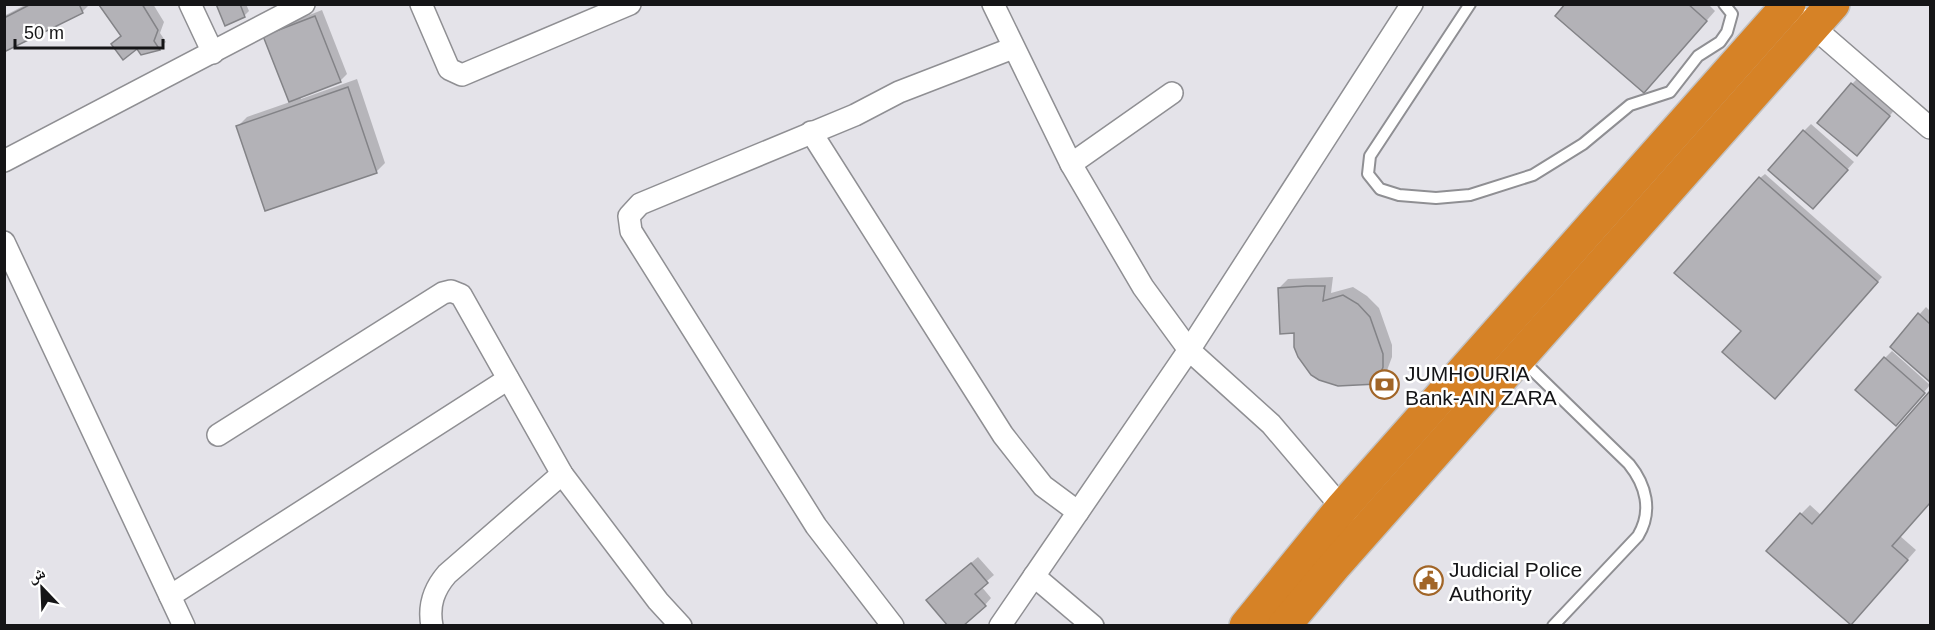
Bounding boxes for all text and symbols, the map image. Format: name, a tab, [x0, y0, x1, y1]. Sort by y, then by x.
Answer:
scale bar	[15, 12, 164, 50]
text: 50 m	[24, 23, 64, 43]
place label: JUMHOURIA Bank-AIN ZARA	[1405, 362, 1557, 409]
bank icon: JUMHOURIA Bank-AIN ZARA	[1368, 369, 1400, 401]
north arrow	[12, 558, 72, 618]
place label: Judicial Police Authority	[1449, 558, 1582, 605]
text: ش	[25, 564, 48, 587]
public building icon: Judicial Police Authority	[1412, 565, 1444, 597]

